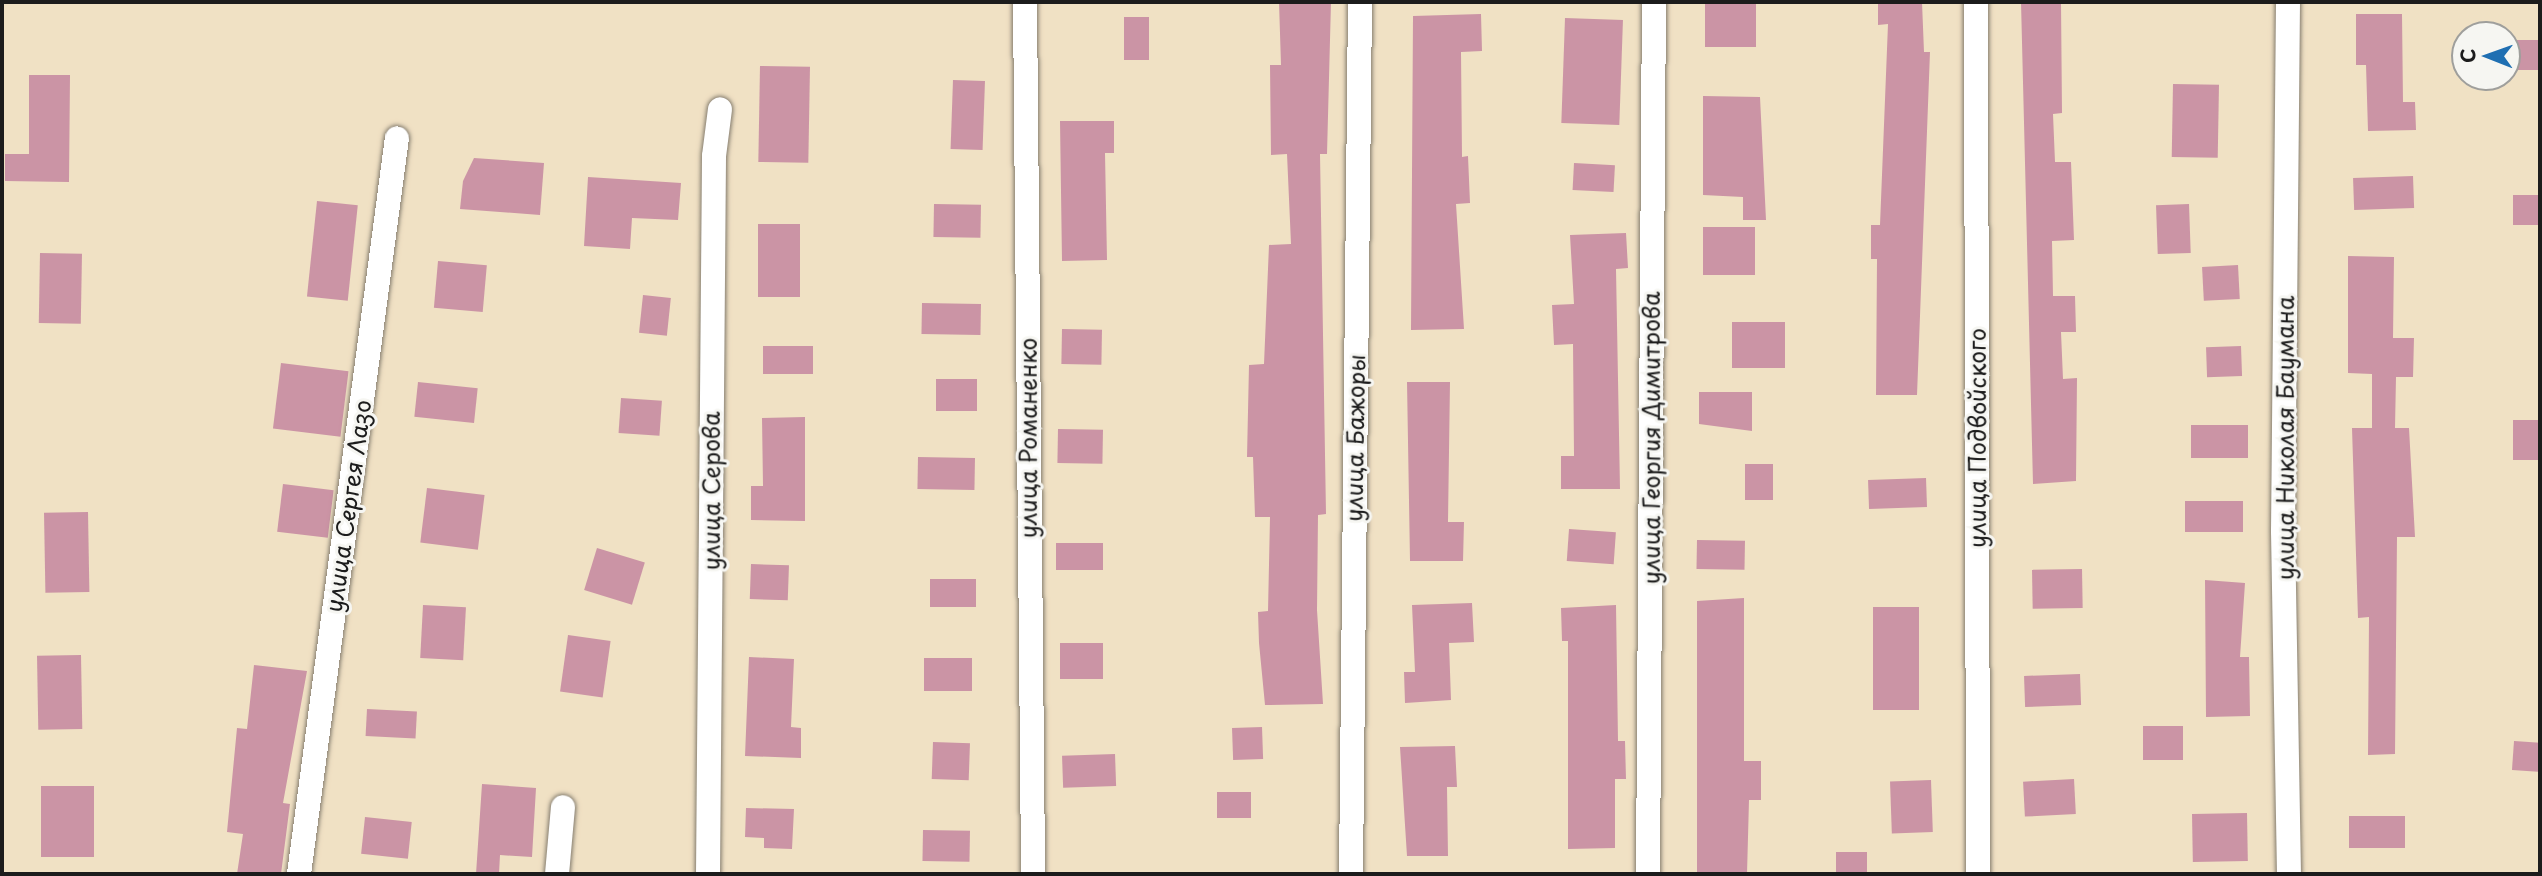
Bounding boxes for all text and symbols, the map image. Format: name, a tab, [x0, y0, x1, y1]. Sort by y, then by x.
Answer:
north arrow	[2451, 21, 2521, 91]
text: С	[2453, 48, 2481, 63]
street label: улица Георгия Димитрова	[1637, 290, 1665, 586]
street label: улица Николая Баумана	[2271, 296, 2299, 580]
street label: улица Подвойского	[1963, 327, 1991, 549]
street label: улица Романенко	[1014, 337, 1042, 539]
street label: улица Бажоры	[1340, 354, 1370, 522]
street label: улица Сергея Лазо	[319, 398, 377, 614]
street label: улица Серова	[697, 411, 725, 571]

